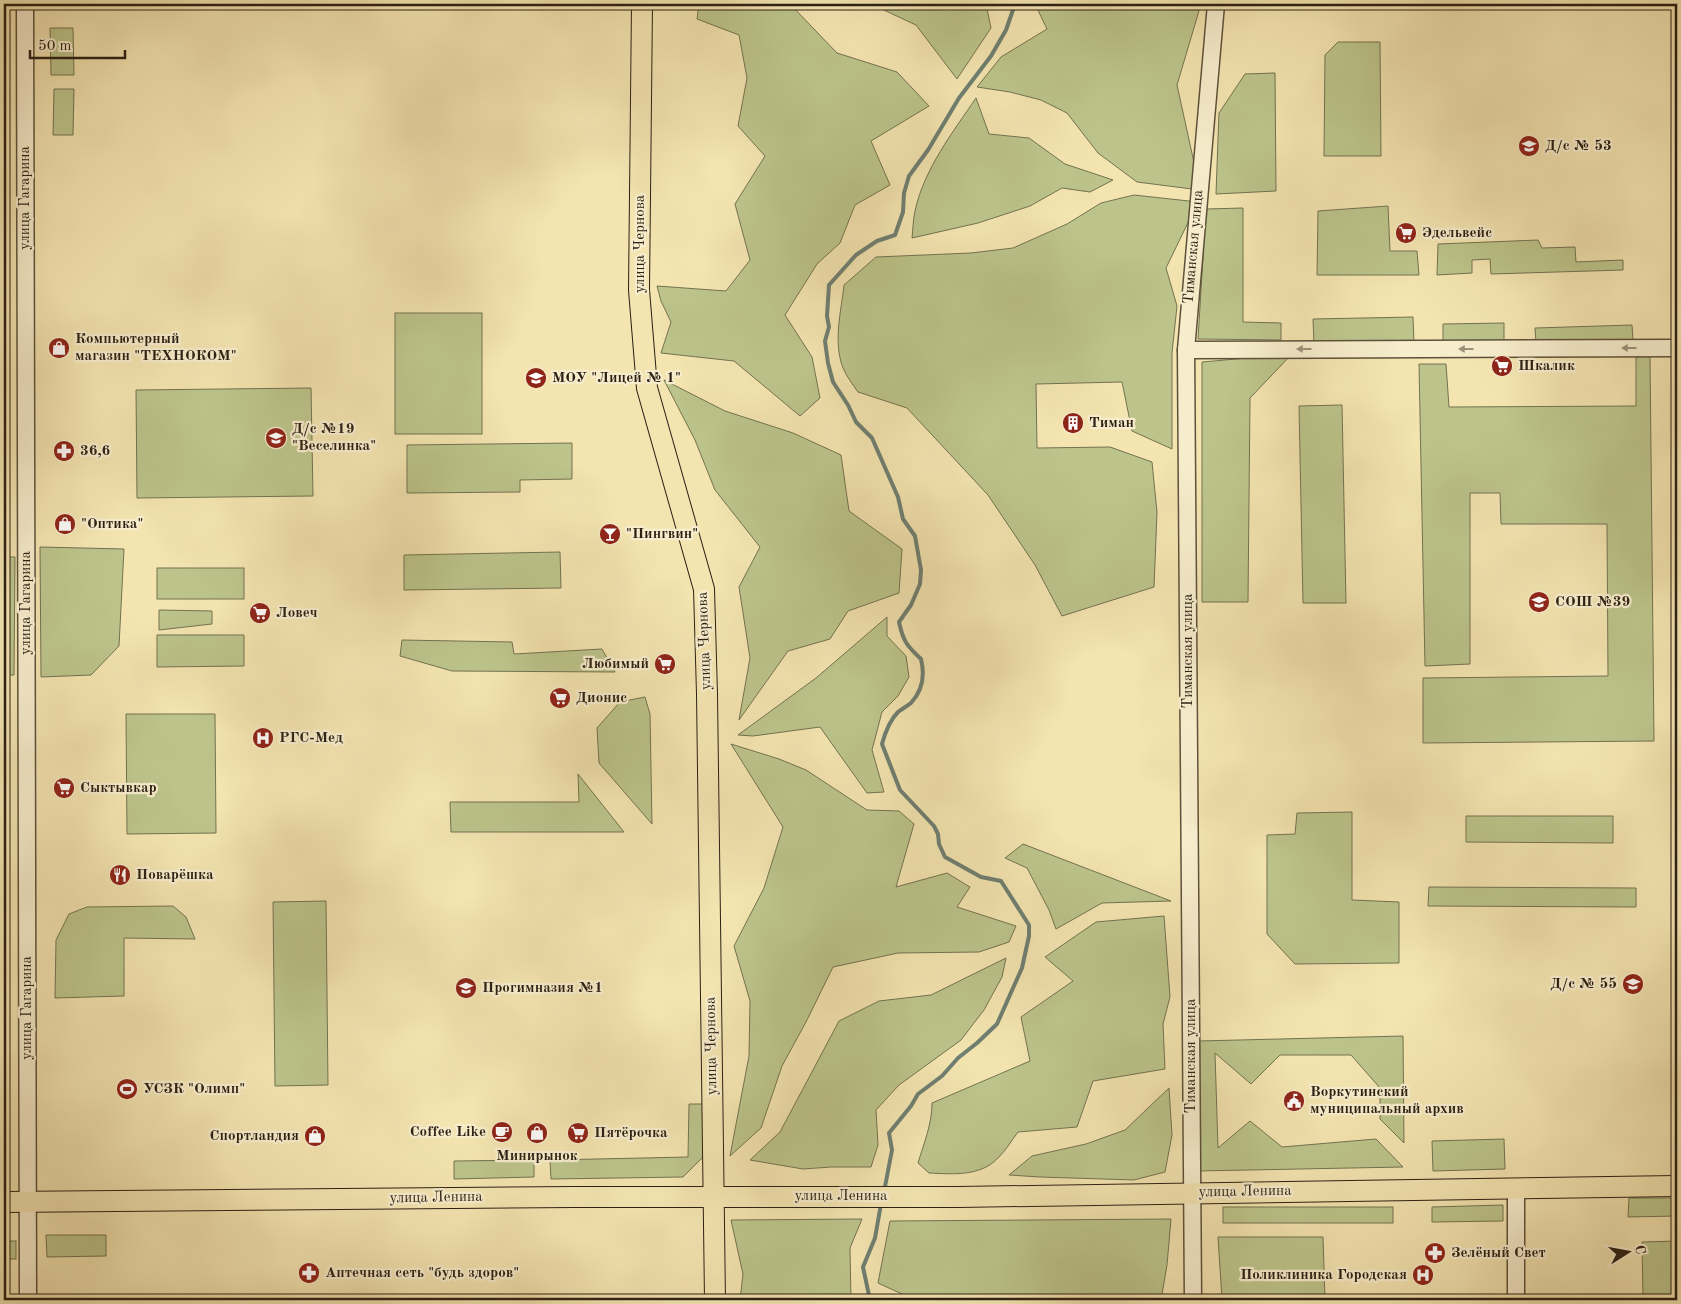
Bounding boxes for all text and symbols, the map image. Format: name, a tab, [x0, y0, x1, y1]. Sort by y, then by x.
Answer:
scale bar	[30, 28, 125, 60]
text: 50 m	[38, 39, 72, 54]
school or university icon: Д/с № 53	[1517, 134, 1541, 158]
place label: Д/с № 53	[1545, 139, 1612, 154]
street label: улица Гагарина	[18, 146, 33, 250]
street label: Тиманская улица	[1182, 189, 1207, 305]
street label: улица Чернова	[633, 194, 648, 293]
supermarket icon: Эдельвейс	[1394, 221, 1418, 245]
place label: Эдельвейс	[1422, 226, 1492, 241]
place label: Компьютерный магазин "ТЕХНОКОМ"	[75, 332, 237, 364]
shop icon: Компьютерный магазин "ТЕХНОКОМ"	[47, 336, 71, 360]
one-way arrow	[1620, 344, 1636, 352]
one-way arrow	[1295, 345, 1311, 353]
one-way arrow	[1458, 345, 1474, 353]
supermarket icon: Шкалик	[1490, 354, 1514, 378]
place label: Шкалик	[1518, 359, 1575, 374]
school or university icon: МОУ "Лицей № 1"	[524, 366, 548, 390]
place label: МОУ "Лицей № 1"	[552, 371, 681, 386]
building icon: Тиман	[1061, 411, 1085, 435]
place label: Тиман	[1089, 416, 1134, 431]
place label: Д/с №19 "Веселинка"	[292, 422, 376, 454]
school or university icon: Д/с №19 "Веселинка"	[264, 426, 288, 450]
pharmacy icon: 36,6	[52, 439, 76, 463]
place label: 36,6	[80, 444, 111, 459]
shop icon: "Оптика"	[53, 512, 77, 536]
place label: "Оптика"	[81, 517, 143, 532]
bar icon: "Пингвин"	[598, 522, 622, 546]
place label: "Пингвин"	[626, 527, 698, 542]
street label: улица Гагарина	[19, 551, 34, 655]
school or university icon: СОШ №39	[1527, 590, 1551, 614]
street label: улица Чернова	[696, 591, 714, 690]
street label: Тиманская улица	[1181, 593, 1196, 708]
place label: СОШ №39	[1555, 595, 1630, 610]
supermarket icon: Ловеч	[248, 601, 272, 625]
place label: Ловеч	[276, 606, 318, 621]
supermarket icon: Любимый	[653, 652, 677, 676]
place label: Любимый	[582, 657, 649, 672]
supermarket icon: Дионис	[548, 686, 572, 710]
place label: Дионис	[576, 691, 627, 706]
hospital icon: РГС-Мед	[251, 726, 275, 750]
place label: РГС-Мед	[279, 731, 343, 746]
supermarket icon: Сыктывкар	[52, 776, 76, 800]
place label: Сыктывкар	[80, 781, 157, 796]
restaurant icon: Поварёшка	[108, 863, 132, 887]
place label: Поварёшка	[136, 868, 214, 883]
street label: улица Гагарина	[20, 956, 35, 1060]
school or university icon: Д/с № 55	[1621, 972, 1645, 996]
school or university icon: Прогимназия №1	[454, 976, 478, 1000]
place label: Д/с № 55	[1550, 977, 1617, 992]
place label: Прогимназия №1	[482, 981, 603, 996]
street label: улица Чернова	[704, 996, 720, 1095]
street label: Тиманская улица	[1184, 998, 1199, 1113]
sports icon: УСЗК "Олимп"	[115, 1077, 139, 1101]
place label: УСЗК "Олимп"	[143, 1082, 245, 1097]
place label: Воркутинский муниципальный архив	[1310, 1085, 1464, 1117]
public building icon: Воркутинский муниципальный архив	[1282, 1089, 1306, 1113]
cafe icon: Coffee Like	[490, 1120, 514, 1144]
shop icon: Минирынок	[525, 1121, 549, 1145]
supermarket icon: Пятёрочка	[566, 1121, 590, 1145]
shop icon: Спортландия	[303, 1124, 327, 1148]
place label: Coffee Like	[410, 1125, 486, 1140]
place label: Пятёрочка	[594, 1126, 668, 1141]
place label: Спортландия	[210, 1129, 299, 1144]
place label: Минирынок	[496, 1149, 578, 1164]
street label: улица Ленина	[1198, 1184, 1292, 1200]
street label: улица Ленина	[794, 1189, 888, 1204]
street label: улица Ленина	[389, 1190, 483, 1206]
north arrow	[1604, 1226, 1654, 1276]
pharmacy icon: Зелёный Свет	[1423, 1241, 1447, 1265]
text: С	[1632, 1244, 1648, 1256]
place label: Зелёный Свет	[1451, 1246, 1546, 1261]
pharmacy icon: Аптечная сеть "будь здоров"	[297, 1261, 321, 1285]
hospital icon: Поликлиника Городская	[1411, 1263, 1435, 1287]
place label: Аптечная сеть "будь здоров"	[325, 1266, 519, 1281]
place label: Поликлиника Городская	[1240, 1268, 1407, 1283]

